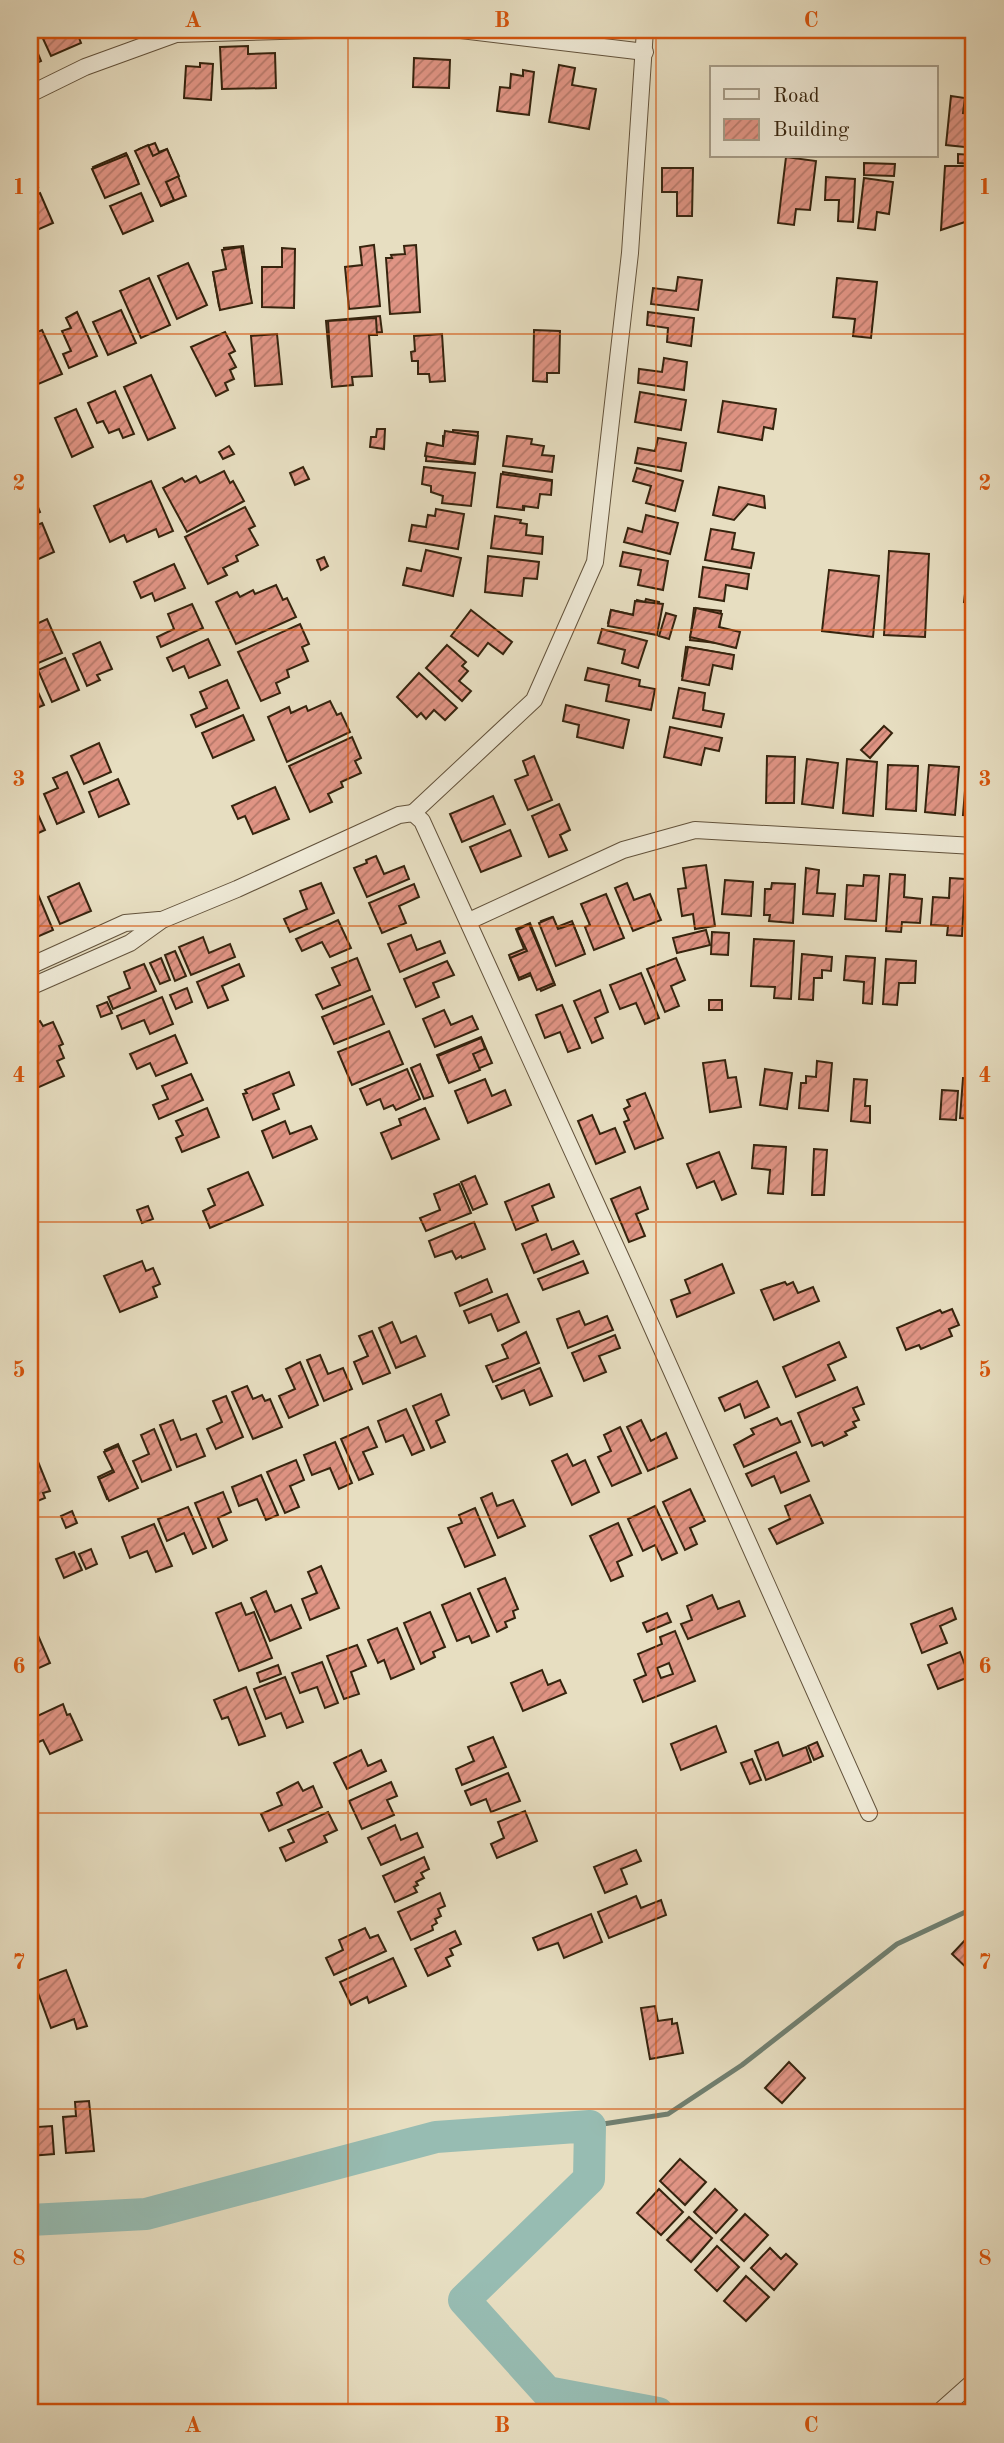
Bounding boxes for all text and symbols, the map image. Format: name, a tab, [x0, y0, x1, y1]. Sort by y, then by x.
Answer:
text: A	[184, 9, 202, 32]
text: B	[494, 9, 510, 32]
text: C	[803, 9, 819, 32]
legend	[710, 66, 937, 158]
text: Road	[773, 86, 820, 107]
text: Building	[773, 120, 850, 141]
text: 1	[12, 176, 26, 199]
text: 1	[978, 176, 992, 199]
text: 2	[12, 472, 26, 495]
text: 2	[978, 472, 992, 495]
text: 3	[12, 768, 26, 791]
text: 3	[978, 768, 992, 791]
text: 4	[12, 1064, 26, 1087]
text: 4	[978, 1064, 992, 1087]
text: 5	[12, 1359, 26, 1382]
text: 5	[978, 1359, 992, 1382]
text: 6	[12, 1655, 26, 1678]
text: 6	[978, 1655, 992, 1678]
text: 7	[12, 1951, 26, 1974]
text: 7	[978, 1951, 992, 1974]
text: 8	[12, 2247, 26, 2270]
text: 8	[978, 2247, 992, 2270]
text: A	[184, 2414, 202, 2437]
text: B	[494, 2414, 510, 2437]
text: C	[803, 2414, 819, 2437]

